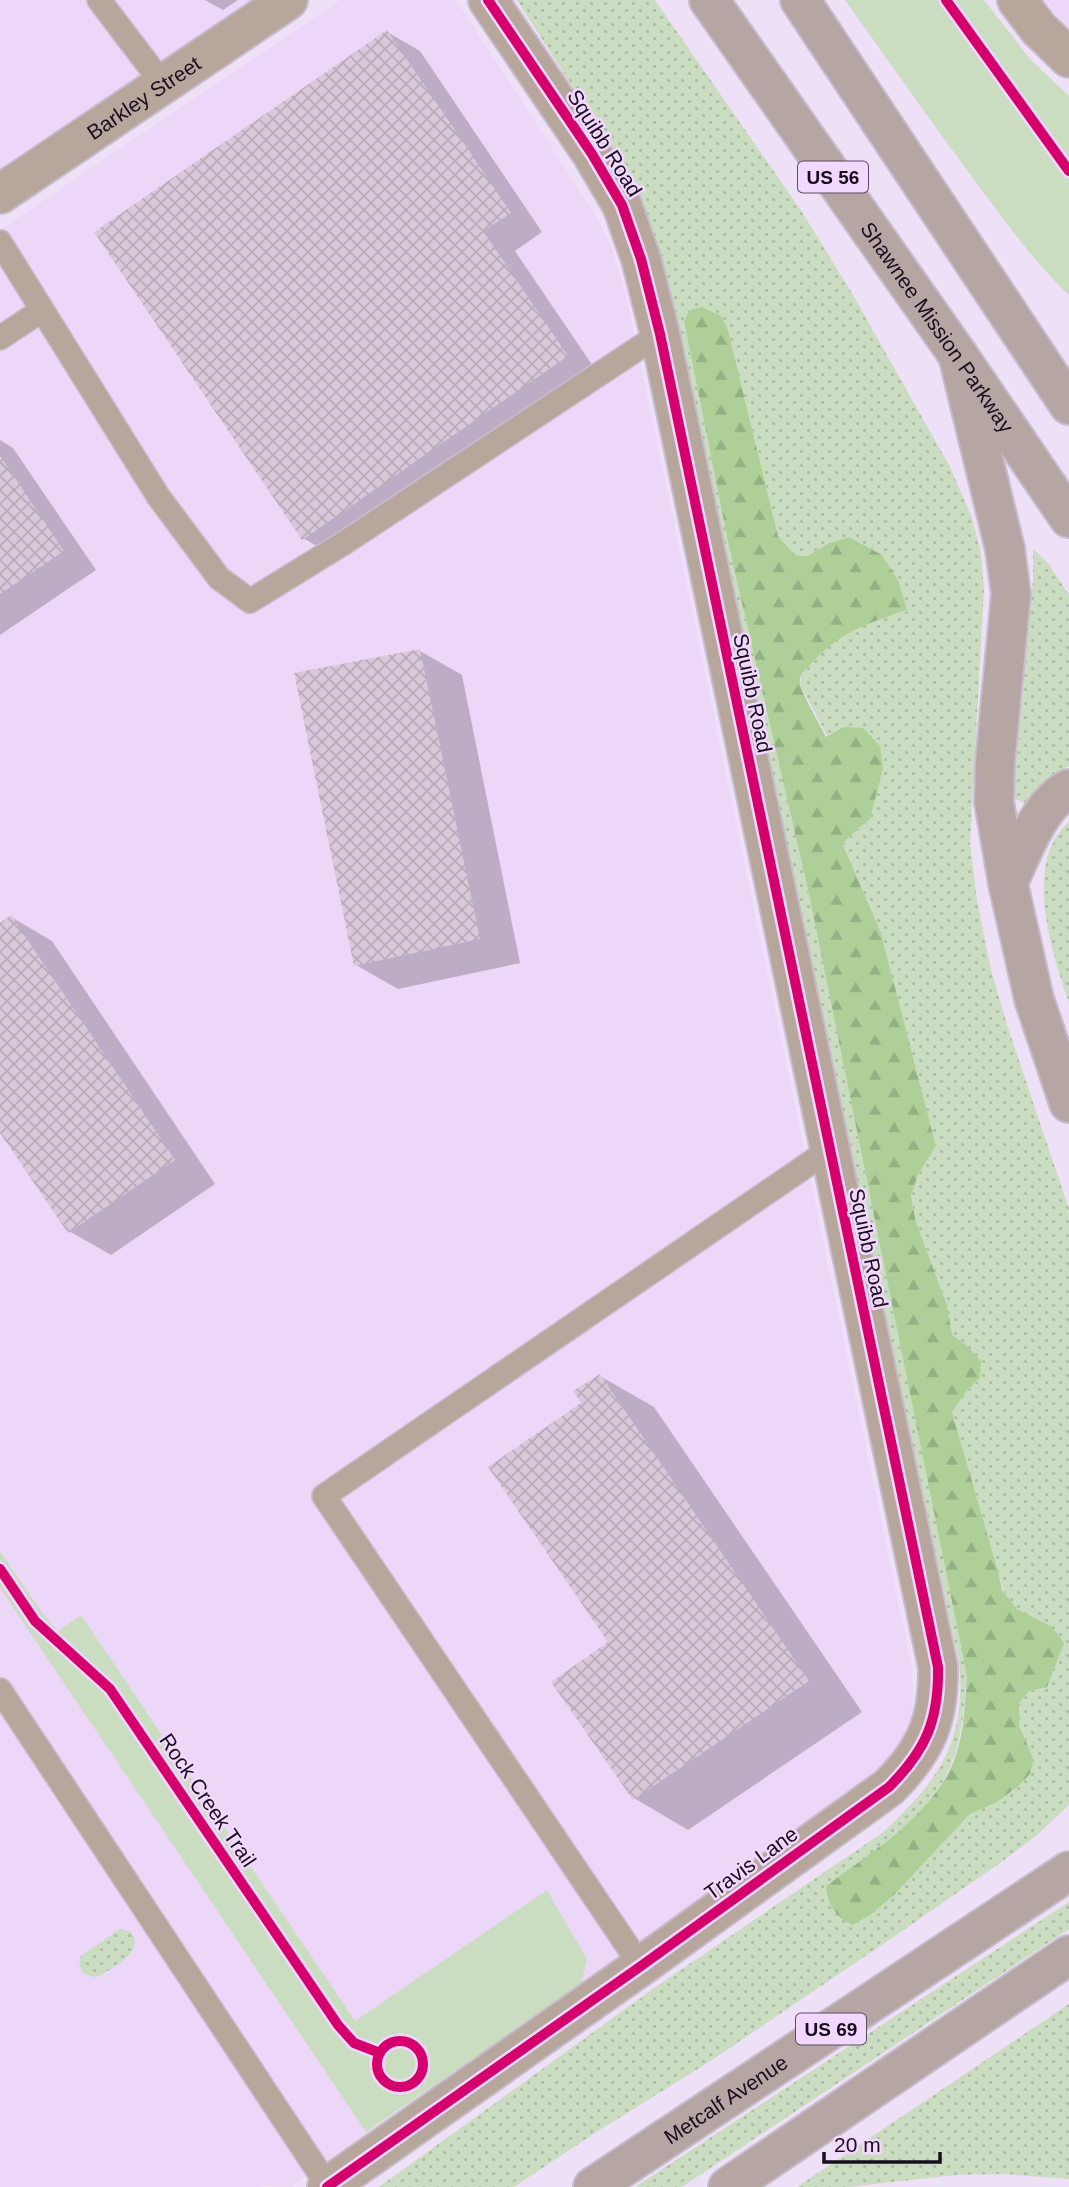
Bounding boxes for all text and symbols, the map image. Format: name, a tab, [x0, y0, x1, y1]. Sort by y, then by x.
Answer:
street label: Barkley Street	[82, 51, 205, 144]
street label: Squibb Road	[563, 85, 647, 201]
road number: US 56	[798, 162, 868, 192]
street label: Shawnee Mission Parkway	[857, 217, 1019, 437]
street label: Squibb Road	[729, 631, 777, 755]
street label: Squibb Road	[845, 1186, 893, 1310]
street label: Rock Creek Trail	[155, 1729, 261, 1871]
street label: Travis Lane	[700, 1822, 802, 1904]
road number: US 69	[796, 2013, 866, 2044]
street label: Metcalf Avenue	[659, 2050, 792, 2148]
scale bar	[824, 2120, 940, 2164]
text: 20 m	[834, 2133, 881, 2156]

